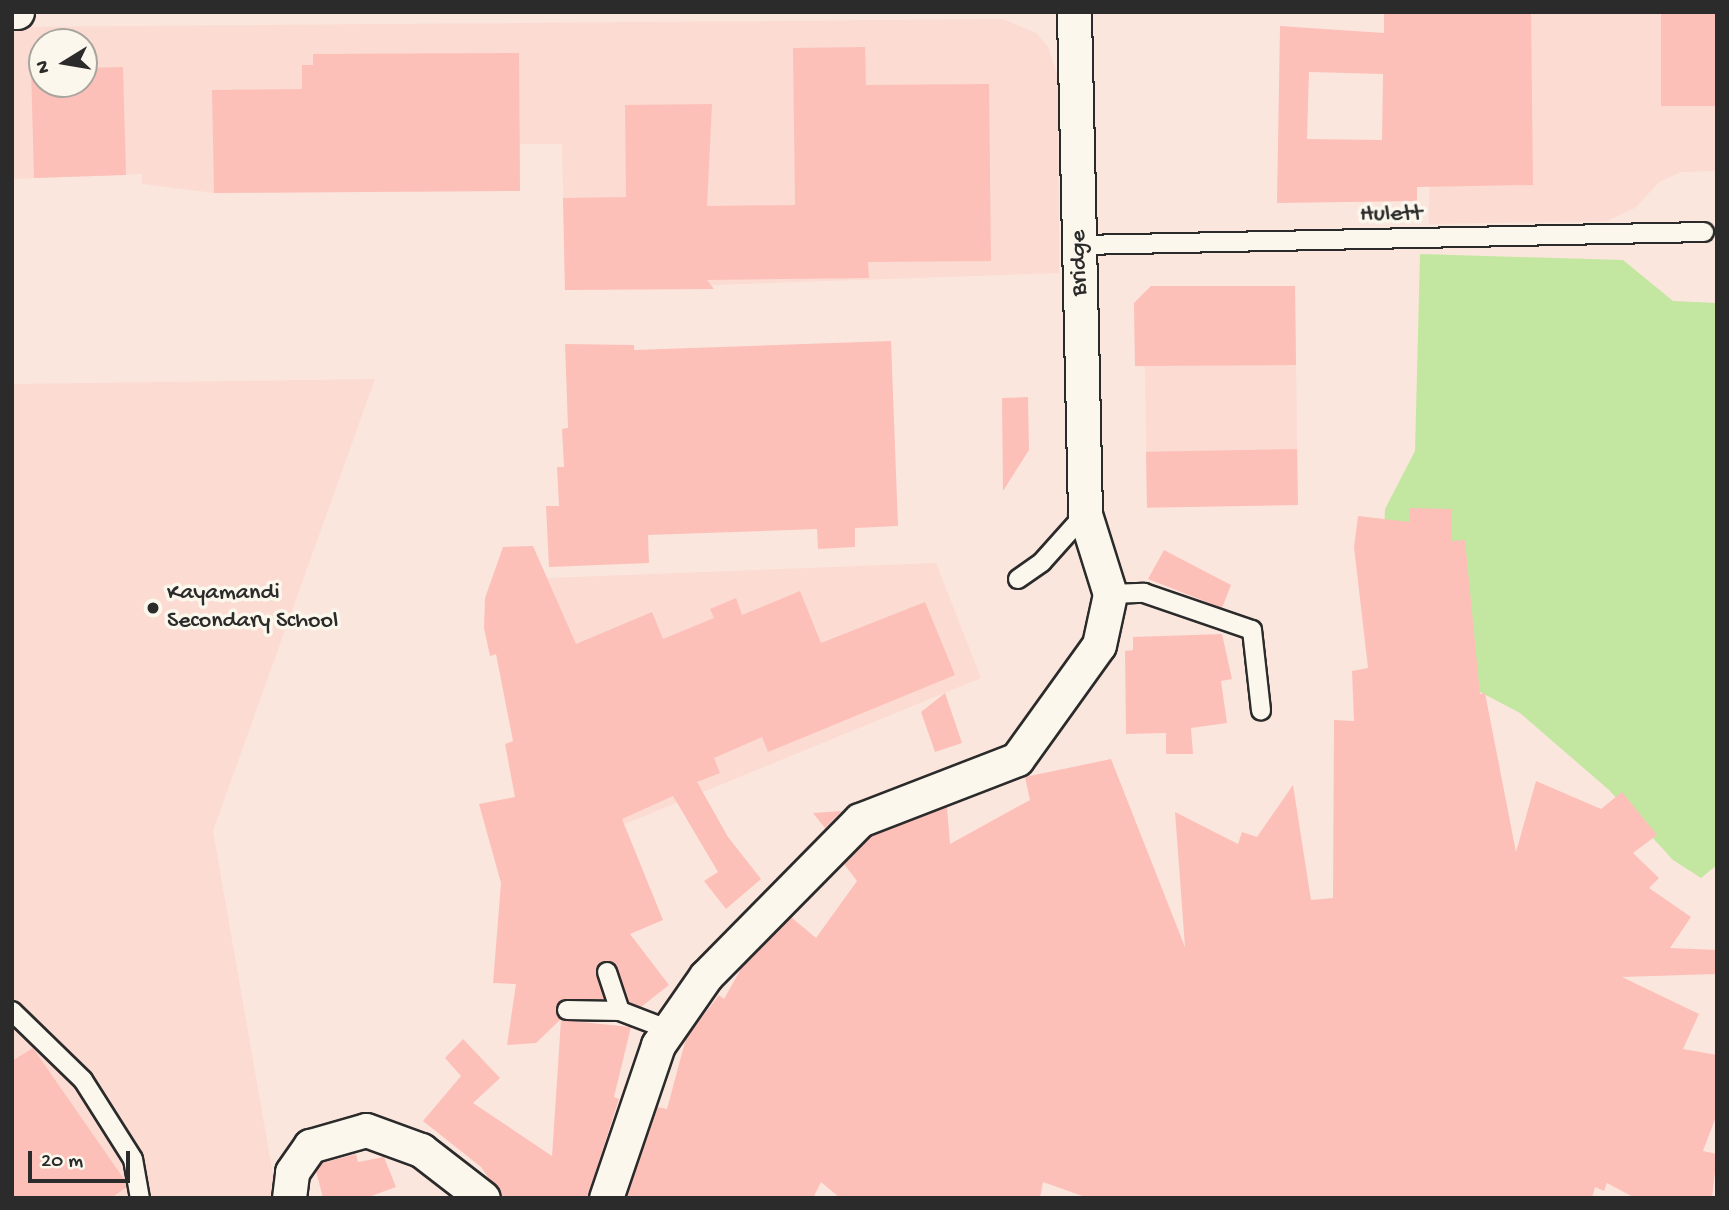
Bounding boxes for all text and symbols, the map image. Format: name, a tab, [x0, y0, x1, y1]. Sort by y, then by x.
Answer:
north arrow	[28, 28, 98, 98]
text: N	[31, 58, 56, 75]
street label: Hulett	[1360, 200, 1422, 230]
street label: Bridge	[1065, 230, 1095, 296]
place label: Kayamandi Secondary School	[167, 580, 338, 636]
marker: Kayamandi Secondary School	[145, 600, 161, 616]
scale bar	[32, 1136, 133, 1180]
text: 20 m	[41, 1150, 83, 1175]

